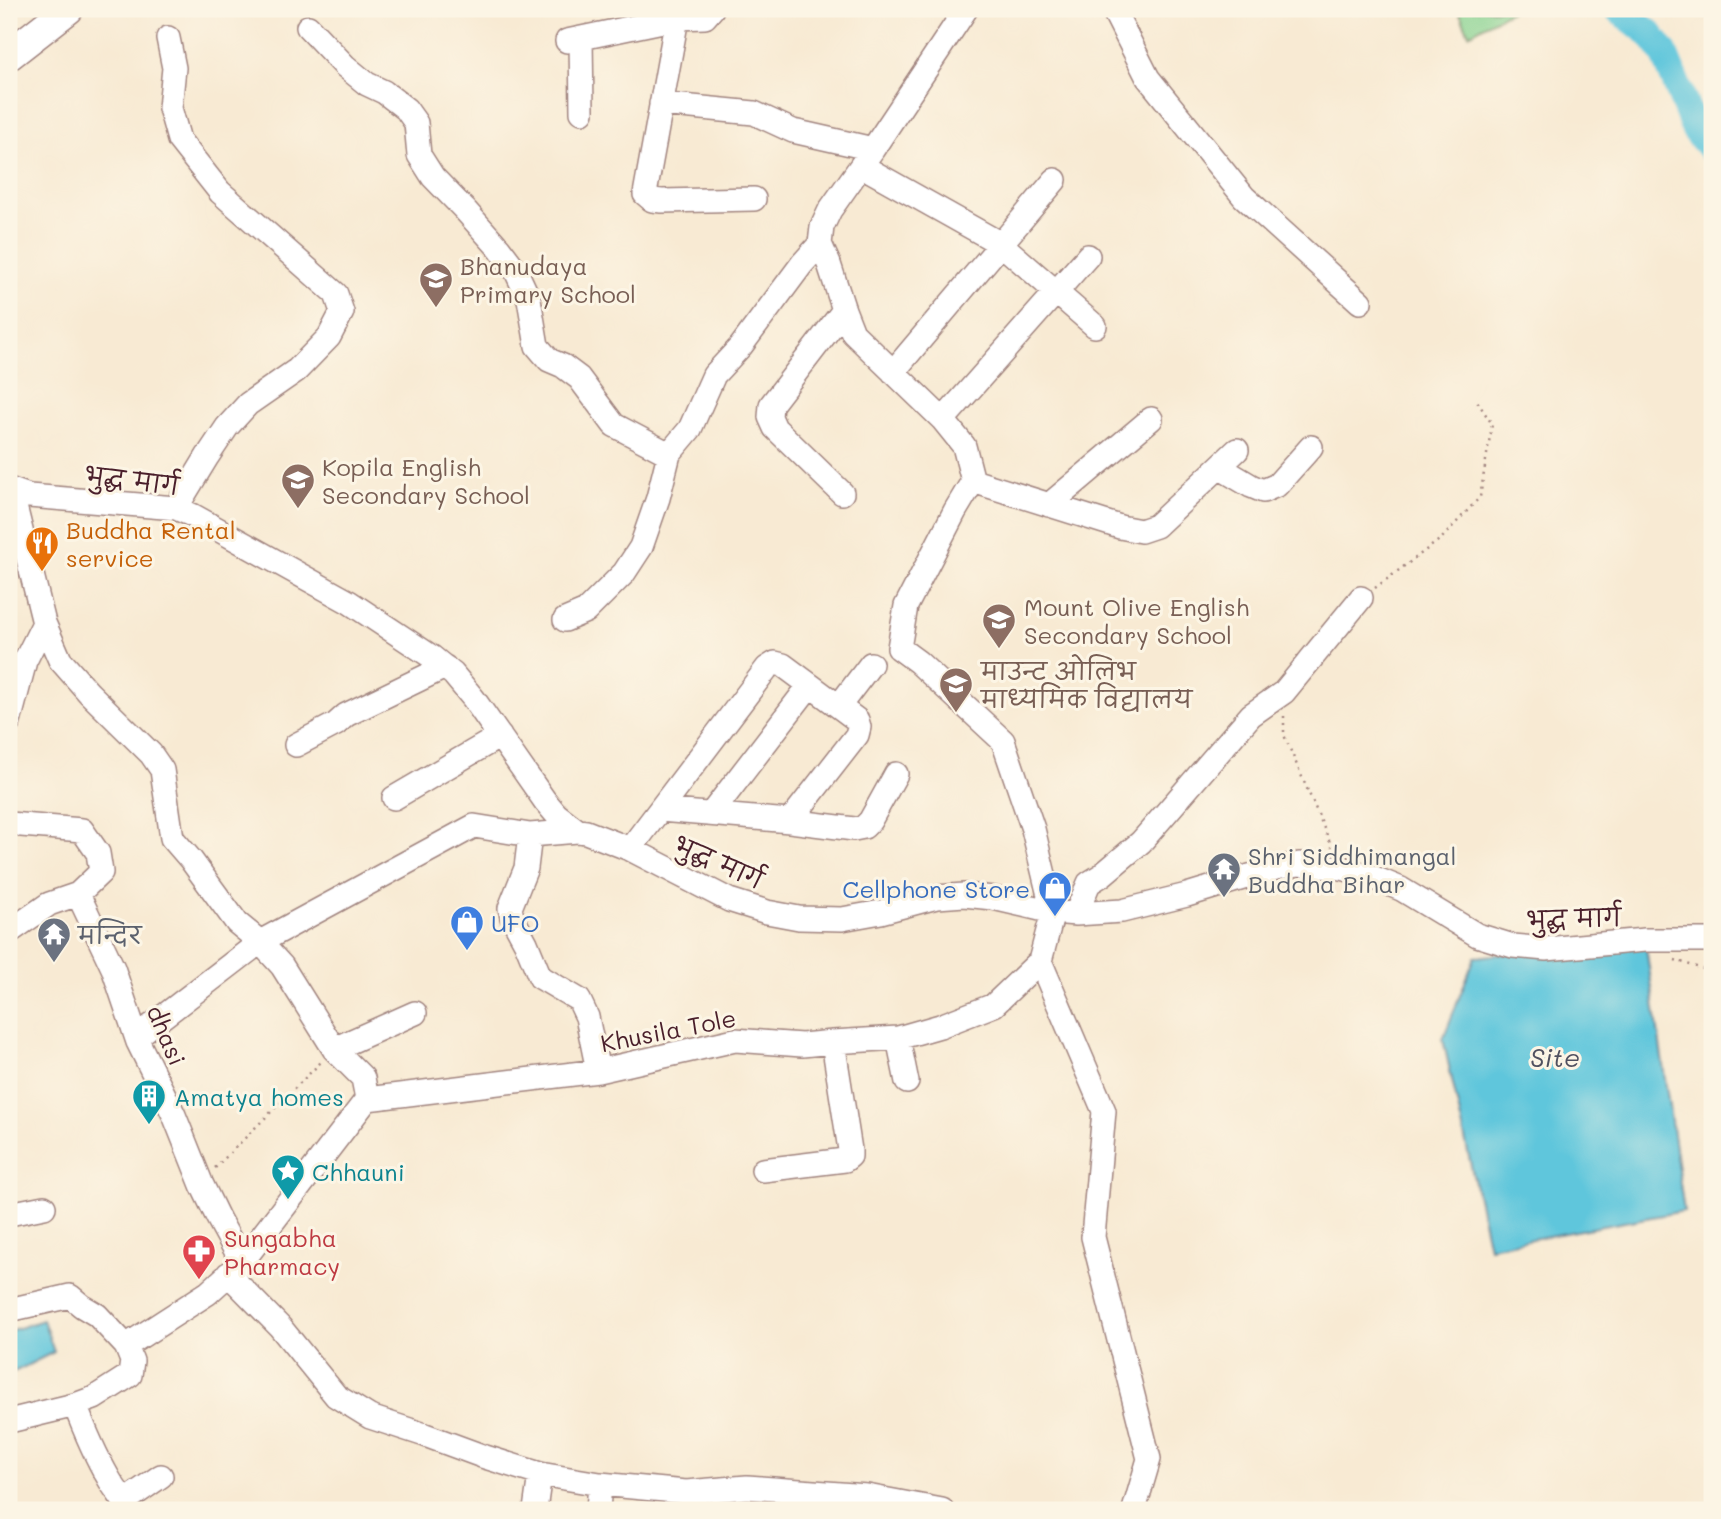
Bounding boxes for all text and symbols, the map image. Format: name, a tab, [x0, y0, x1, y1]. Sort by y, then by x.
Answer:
place label: Bhanudaya Primary School	[460, 250, 636, 309]
school or university icon: Bhanudaya Primary School	[417, 260, 455, 309]
place label: Kopila English Secondary School	[322, 451, 530, 510]
street label: भुद्ध मार्ग	[83, 458, 183, 504]
school or university icon: Kopila English Secondary School	[279, 461, 317, 510]
place label: Buddha Rental service	[66, 514, 236, 573]
restaurant icon: Buddha Rental service	[23, 524, 61, 573]
place label: Mount Olive English Secondary School	[1024, 591, 1249, 650]
school or university icon: Mount Olive English Secondary School	[980, 601, 1018, 650]
place label: माउन्ट ओलिभ माध्यमिक विद्यालय	[979, 654, 1194, 714]
school or university icon: माउन्ट ओलिभ माध्यमिक विद्यालय	[937, 665, 975, 714]
street label: भुद्ध मार्ग	[668, 828, 771, 899]
place label: Shri Siddhimangal Buddha Bihar	[1248, 840, 1457, 899]
temple icon: Shri Siddhimangal Buddha Bihar	[1205, 850, 1243, 899]
shop icon: Cellphone Store	[1036, 869, 1074, 918]
place label: Cellphone Store	[842, 873, 1030, 904]
street label: भुद्ध मार्ग	[1526, 900, 1624, 938]
shop icon: UFO	[448, 903, 486, 952]
place label: UFO	[491, 907, 539, 938]
temple icon: मन्दिर	[35, 915, 73, 964]
place label: मन्दिर	[76, 918, 144, 950]
street label: dhasi	[140, 1000, 194, 1070]
street label: Khusila Tole	[598, 1002, 738, 1058]
water label: Site	[1530, 1040, 1580, 1074]
building icon: Amatya homes	[130, 1077, 168, 1126]
place label: Amatya homes	[174, 1081, 344, 1112]
place icon: Chhauni	[269, 1152, 307, 1201]
place label: Chhauni	[312, 1156, 405, 1187]
place label: Sungabha Pharmacy	[224, 1222, 340, 1281]
pharmacy icon: Sungabha Pharmacy	[180, 1232, 218, 1281]

